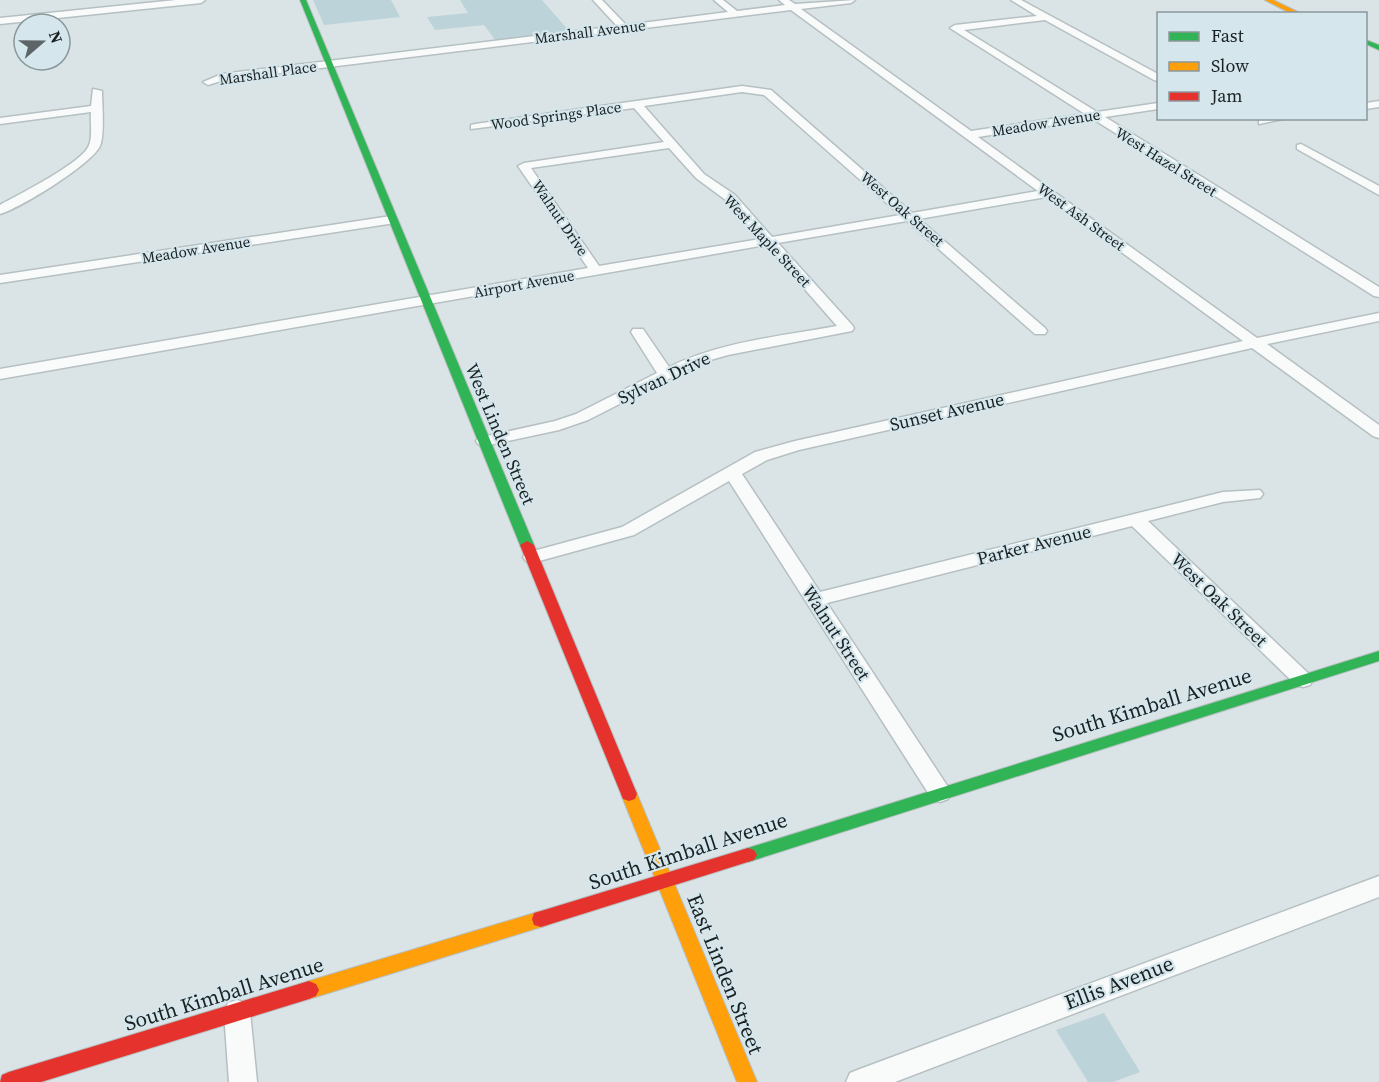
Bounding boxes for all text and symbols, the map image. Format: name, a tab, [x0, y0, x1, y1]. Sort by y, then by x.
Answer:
north arrow	[12, 12, 72, 72]
legend	[1157, 12, 1367, 120]
street label: Marshall Avenue	[533, 14, 647, 49]
text: Fast	[1211, 23, 1244, 48]
text: N	[44, 28, 69, 46]
text: Slow	[1211, 53, 1249, 78]
street label: Marshall Place	[218, 55, 318, 90]
text: Jam	[1210, 83, 1243, 108]
street label: Wood Springs Place	[489, 96, 623, 135]
street label: Meadow Avenue	[990, 104, 1102, 141]
street label: West Hazel Street	[1111, 122, 1221, 201]
street label: West Oak Street	[856, 166, 949, 251]
street label: Walnut Drive	[527, 175, 594, 260]
street label: West Ash Street	[1033, 178, 1129, 256]
street label: West Maple Street	[719, 190, 816, 292]
street label: Meadow Avenue	[140, 231, 252, 268]
street label: Airport Avenue	[472, 264, 576, 303]
street label: Sylvan Drive	[614, 345, 714, 410]
street label: West Linden Street	[459, 359, 542, 508]
street label: Sunset Avenue	[887, 386, 1006, 437]
street label: Parker Avenue	[974, 518, 1094, 571]
street label: West Oak Street	[1166, 547, 1273, 652]
street label: Walnut Street	[796, 580, 877, 685]
street label: South Kimball Avenue	[1049, 660, 1255, 749]
street label: South Kimball Avenue	[585, 805, 791, 896]
street label: East Linden Street	[680, 889, 771, 1058]
street label: Ellis Avenue	[1060, 948, 1177, 1017]
street label: South Kimball Avenue	[121, 949, 327, 1038]

